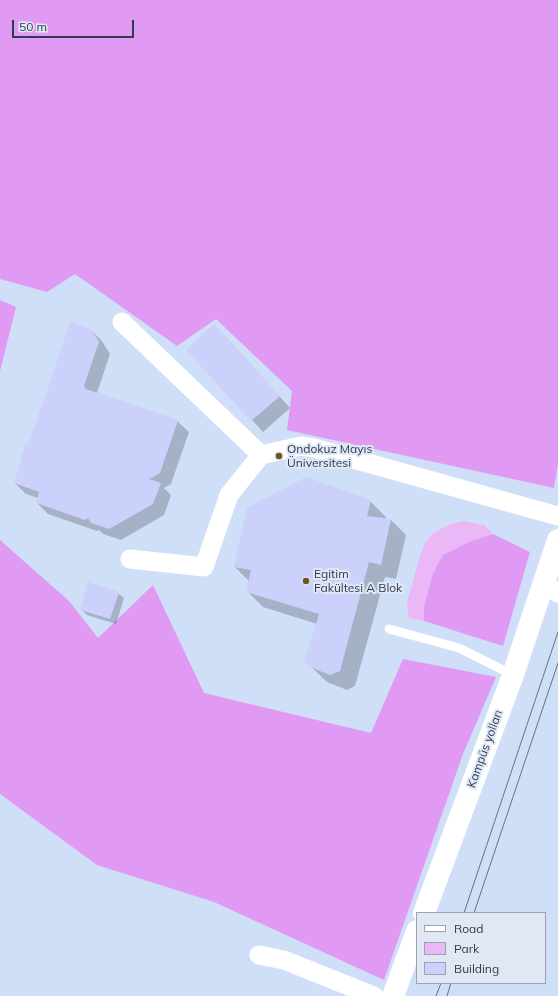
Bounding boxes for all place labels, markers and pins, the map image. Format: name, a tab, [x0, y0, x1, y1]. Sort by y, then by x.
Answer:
place label: Ondokuz Mayıs Üniversitesi	[287, 442, 372, 470]
marker: Ondokuz Mayıs Üniversitesi	[274, 451, 284, 461]
place label: Egitim Fakültesi A Blok	[314, 567, 402, 595]
marker: Egitim Fakültesi A Blok	[301, 576, 311, 586]

